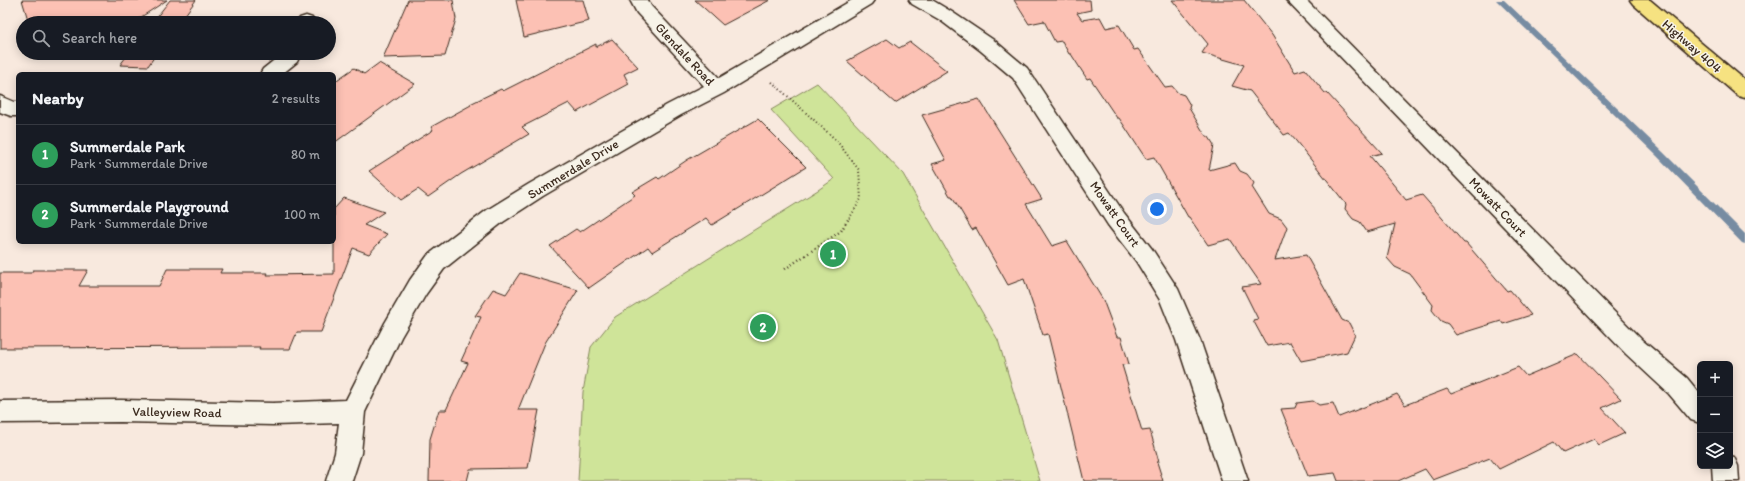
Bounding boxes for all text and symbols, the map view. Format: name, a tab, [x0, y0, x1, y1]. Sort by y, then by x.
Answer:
search box	[16, 16, 336, 60]
street label: Highway 404	[1659, 16, 1725, 76]
street label: Glendale Road	[652, 20, 718, 88]
icon: search	[30, 27, 52, 49]
text: Search here	[62, 29, 137, 47]
text: Nearby	[32, 88, 84, 108]
text: 2 results	[272, 91, 320, 106]
street label: Summerdale Drive	[525, 136, 621, 202]
text: Summerdale Park	[70, 138, 185, 156]
text: 1	[42, 147, 48, 162]
text: 80 m	[291, 147, 320, 162]
text: Park · Summerdale Drive	[70, 156, 208, 171]
street label: Mowatt Court	[1466, 174, 1530, 240]
street label: Mowatt Court	[1087, 178, 1143, 250]
text: Summerdale Playground	[70, 198, 229, 216]
your location	[1147, 199, 1167, 219]
text: 2	[42, 207, 48, 222]
text: 100 m	[284, 207, 320, 222]
text: Park · Summerdale Drive	[70, 216, 208, 231]
pin: 1	[820, 239, 846, 269]
pin: 2	[750, 312, 776, 342]
map controls	[1697, 361, 1733, 469]
button: +	[1697, 361, 1733, 397]
button: −	[1697, 397, 1733, 433]
street label: Valleyview Road	[132, 404, 222, 420]
button: layers	[1697, 433, 1733, 469]

